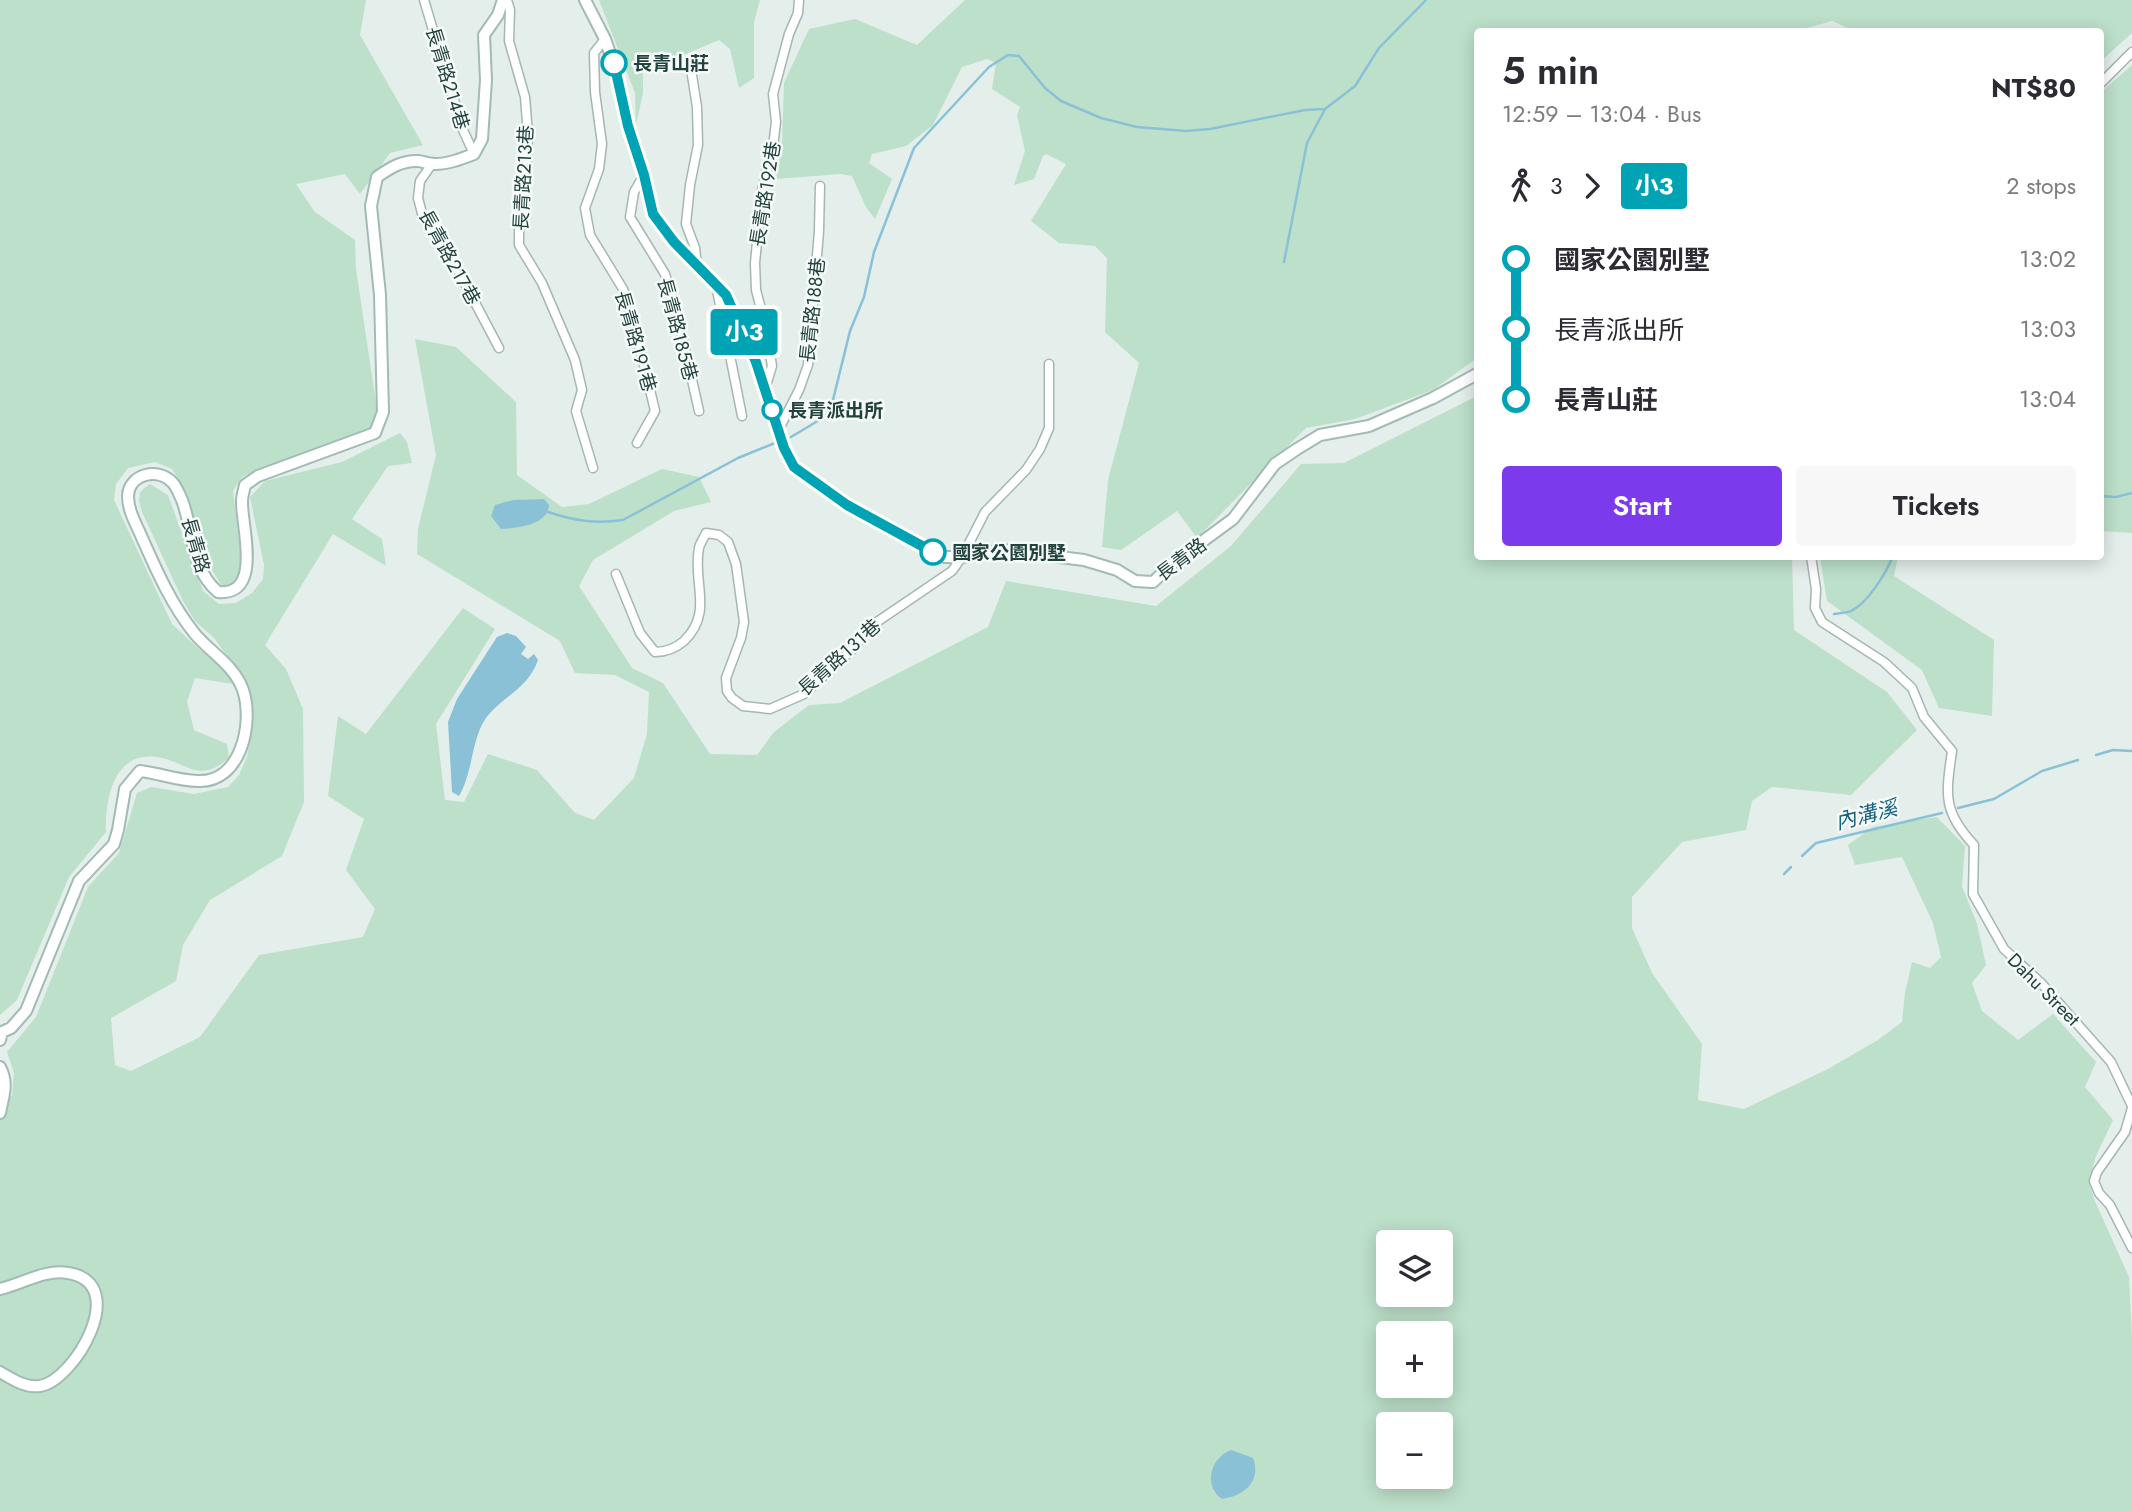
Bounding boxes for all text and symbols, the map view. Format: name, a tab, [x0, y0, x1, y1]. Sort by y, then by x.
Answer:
street label: 長青路214巷	[419, 23, 476, 133]
text: 5 min	[1502, 43, 1599, 98]
marker: 長青山莊	[601, 50, 627, 76]
place label: 長青山莊	[633, 50, 709, 77]
text: NT$80	[1991, 69, 2076, 107]
text: 12:59 – 13:04 · Bus	[1502, 97, 1701, 131]
street label: 長青路213巷	[507, 125, 540, 232]
street label: 長青路192巷	[744, 139, 787, 249]
icon: walk	[1502, 167, 1540, 205]
icon: forward	[1573, 167, 1611, 205]
text: 小3	[1635, 168, 1673, 203]
text: 3	[1550, 169, 1563, 203]
text: 2 stops	[2006, 169, 2076, 203]
street label: 長青路217巷	[412, 205, 487, 310]
text: 國家公園別墅	[1554, 241, 1710, 279]
text: 13:02	[2019, 242, 2076, 276]
street label: 長青路188巷	[794, 256, 831, 364]
street label: 長青路185巷	[651, 275, 704, 384]
street label: 長青路191巷	[608, 287, 663, 395]
line badge: 小3	[712, 309, 776, 355]
text: 長青派出所	[1554, 311, 1684, 349]
text: 13:03	[2020, 312, 2076, 346]
text: 小3	[725, 314, 763, 349]
text: 長青山莊	[1554, 381, 1658, 419]
text: 13:04	[2019, 382, 2076, 416]
place label: 長青派出所	[788, 397, 883, 424]
marker: 長青派出所	[762, 400, 782, 420]
button: Start	[1502, 466, 1782, 546]
button: Tickets	[1796, 466, 2076, 546]
street label: 長青路	[175, 514, 216, 576]
street label: 長青路	[1150, 531, 1212, 587]
marker: 國家公園別墅	[920, 539, 946, 565]
place label: 國家公園別墅	[952, 539, 1066, 566]
street label: 長青路131巷	[792, 613, 887, 702]
water label: 內溝溪	[1832, 792, 1903, 837]
street label: Dahu Street	[2001, 947, 2086, 1032]
map controls	[1376, 1230, 1453, 1489]
button: layers	[1376, 1230, 1453, 1307]
button: +	[1376, 1321, 1453, 1398]
button: −	[1376, 1412, 1453, 1489]

